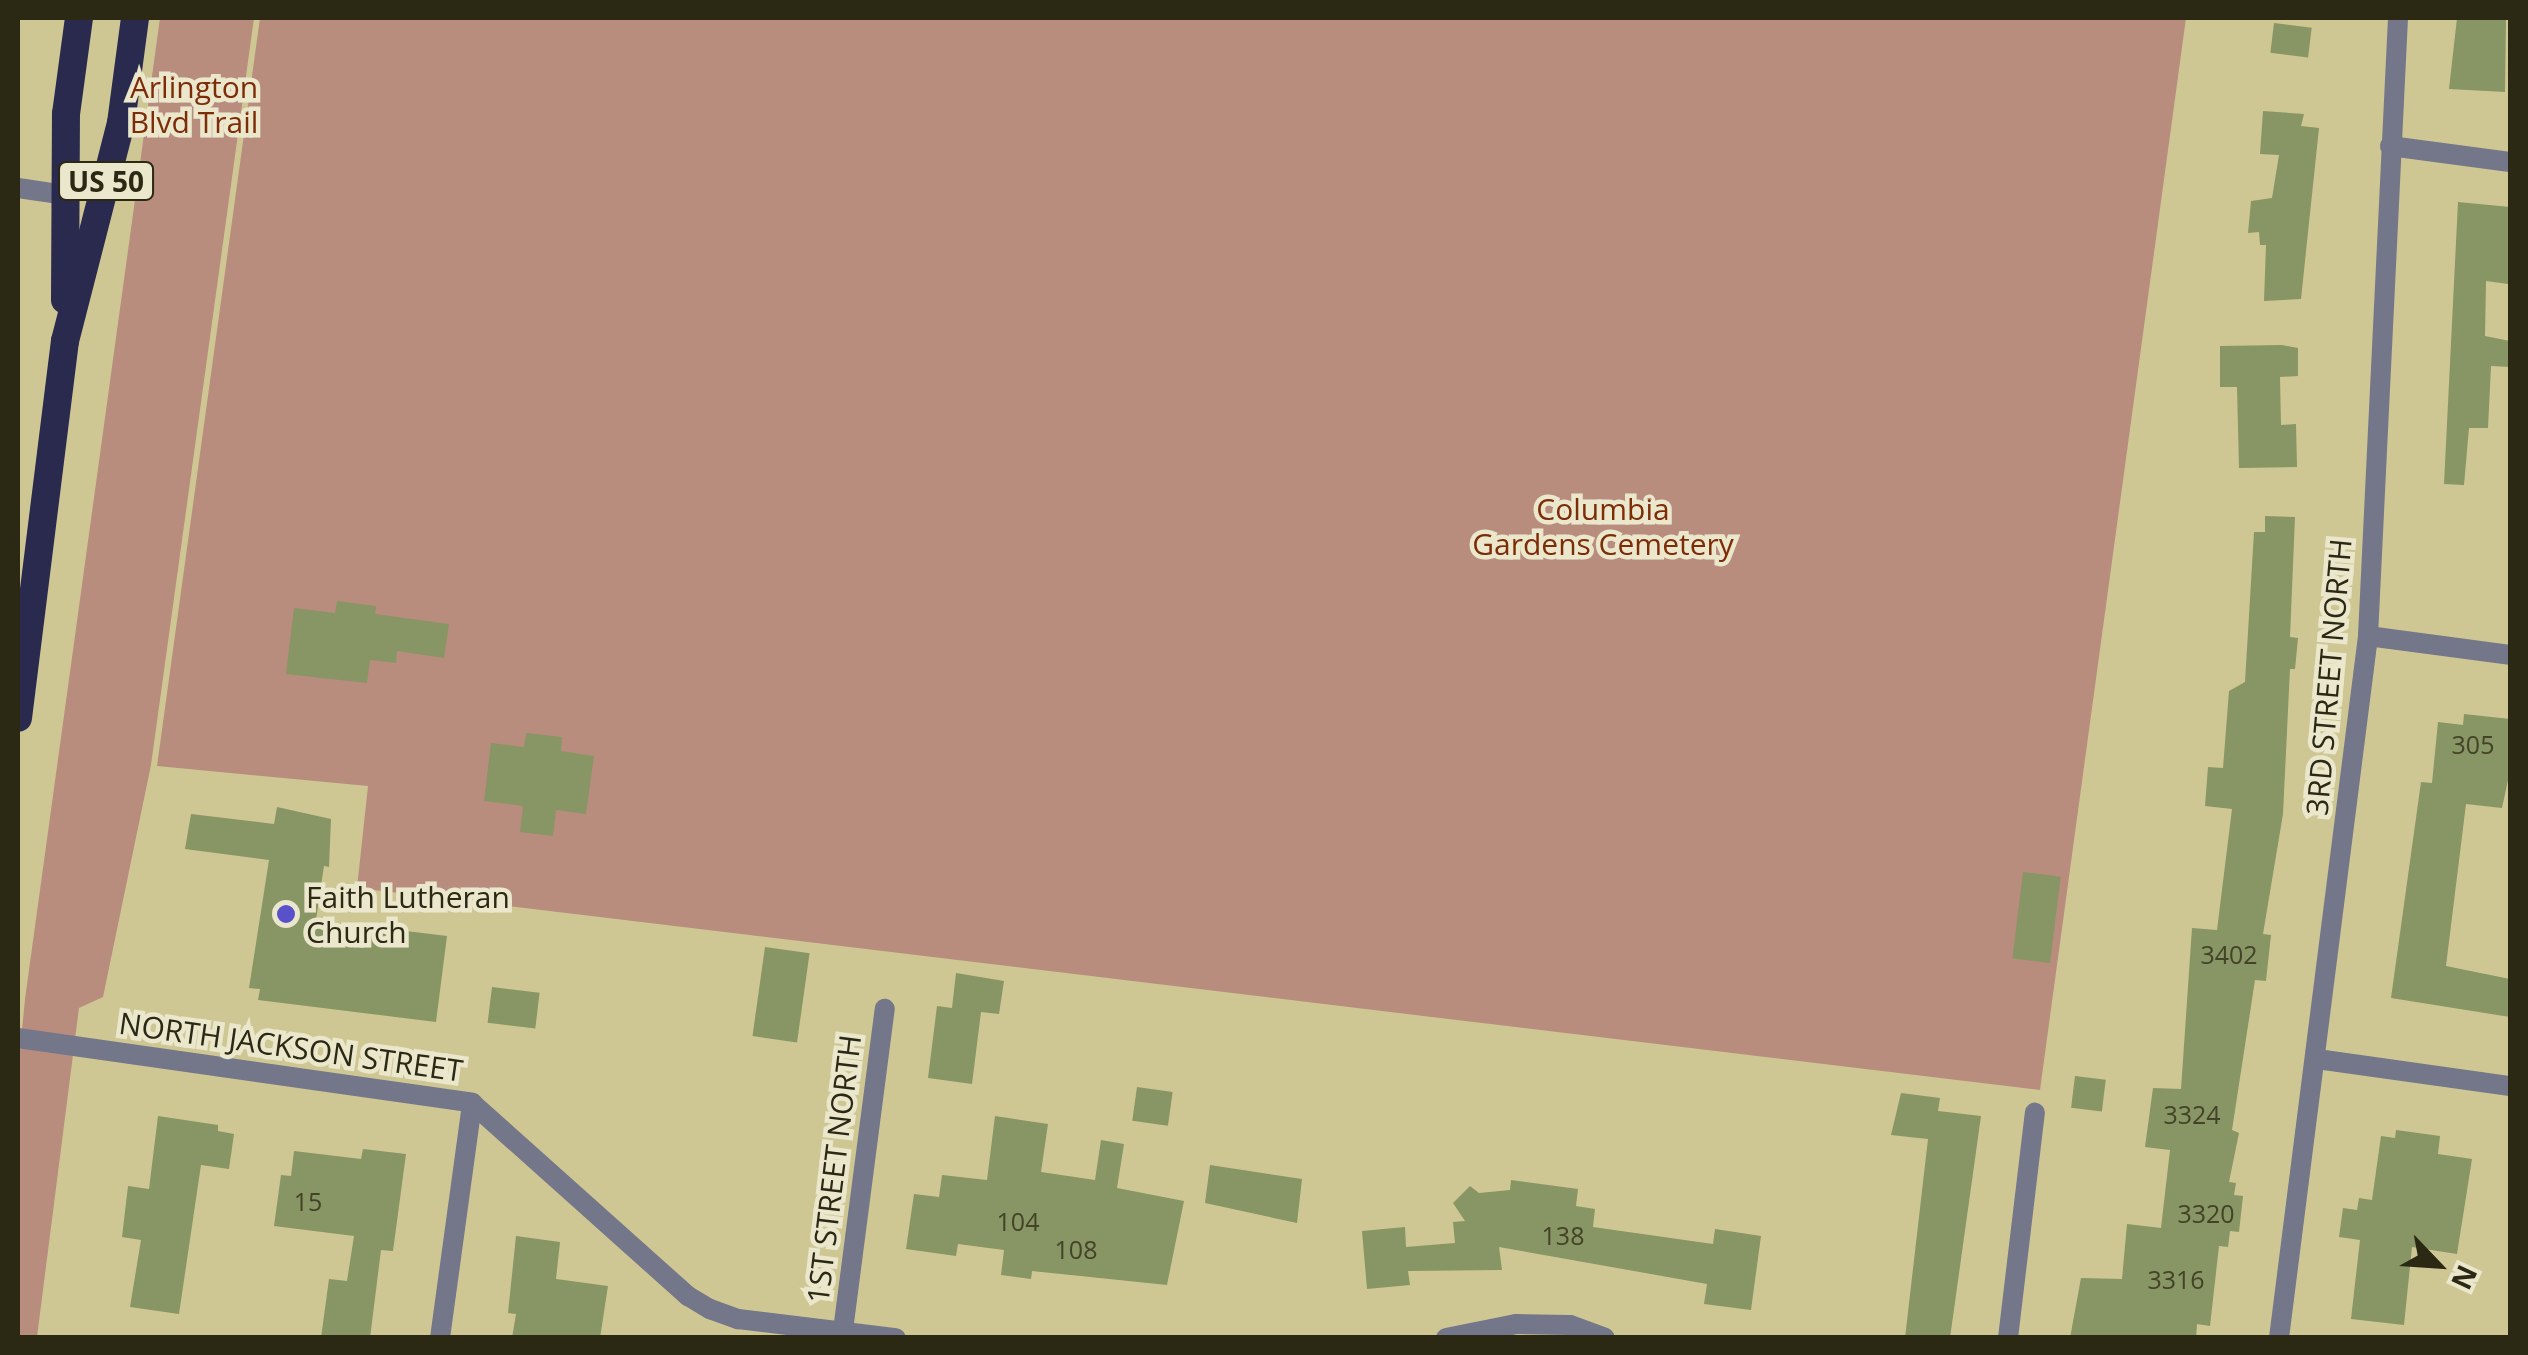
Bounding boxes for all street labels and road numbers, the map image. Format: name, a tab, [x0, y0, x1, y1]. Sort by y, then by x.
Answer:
road number: US 50	[56, 158, 156, 204]
street label: 3RD STREET NORTH	[2299, 537, 2359, 817]
street label: NORTH JACKSON STREET	[117, 1005, 465, 1089]
street label: 1ST STREET NORTH	[800, 1033, 868, 1305]

